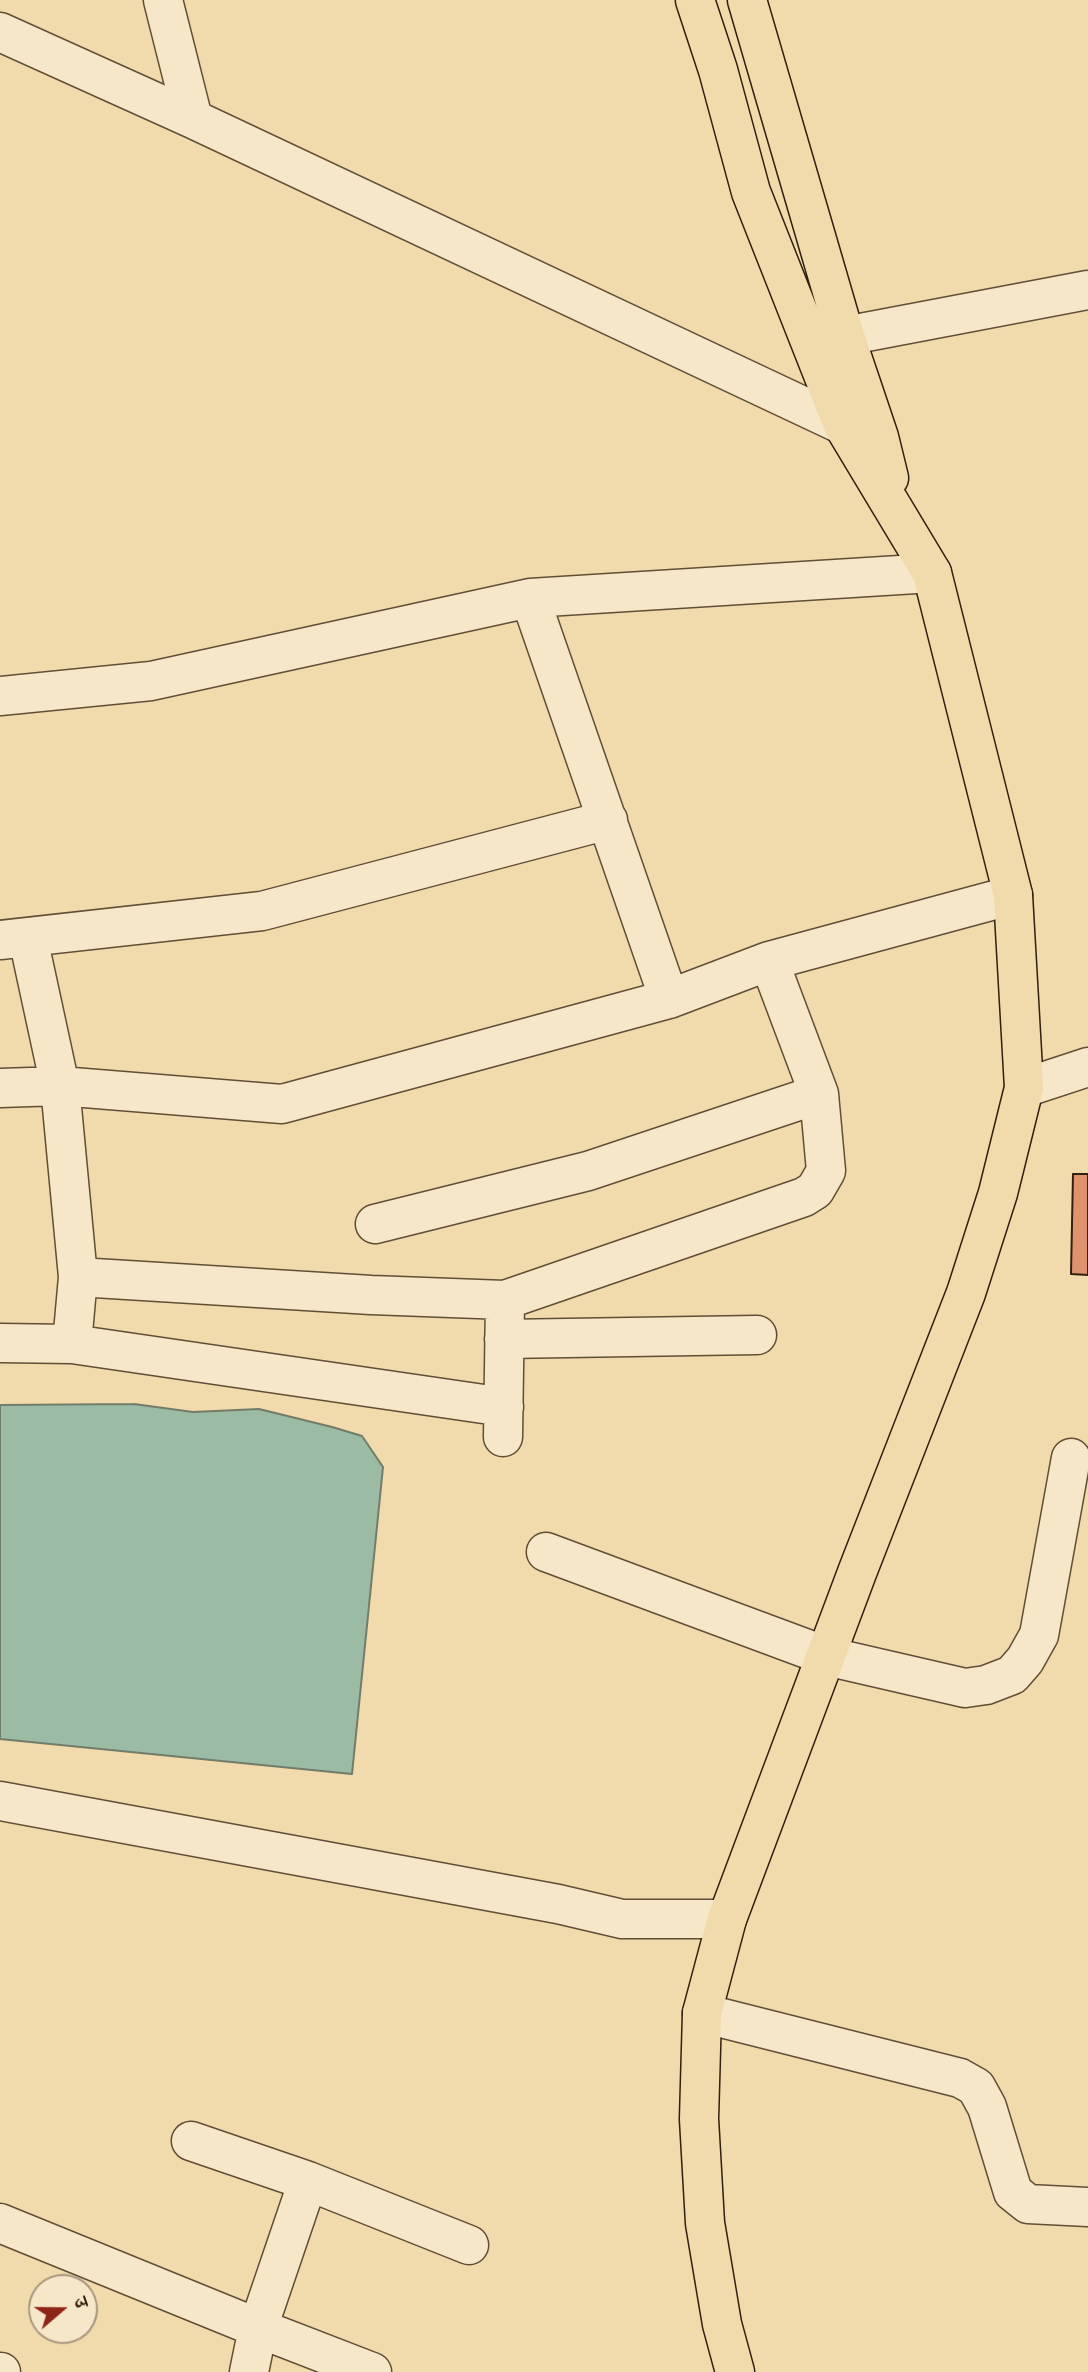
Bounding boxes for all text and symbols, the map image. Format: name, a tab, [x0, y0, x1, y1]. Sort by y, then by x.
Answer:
north arrow	[28, 2274, 98, 2344]
text: उ	[67, 2294, 95, 2311]

